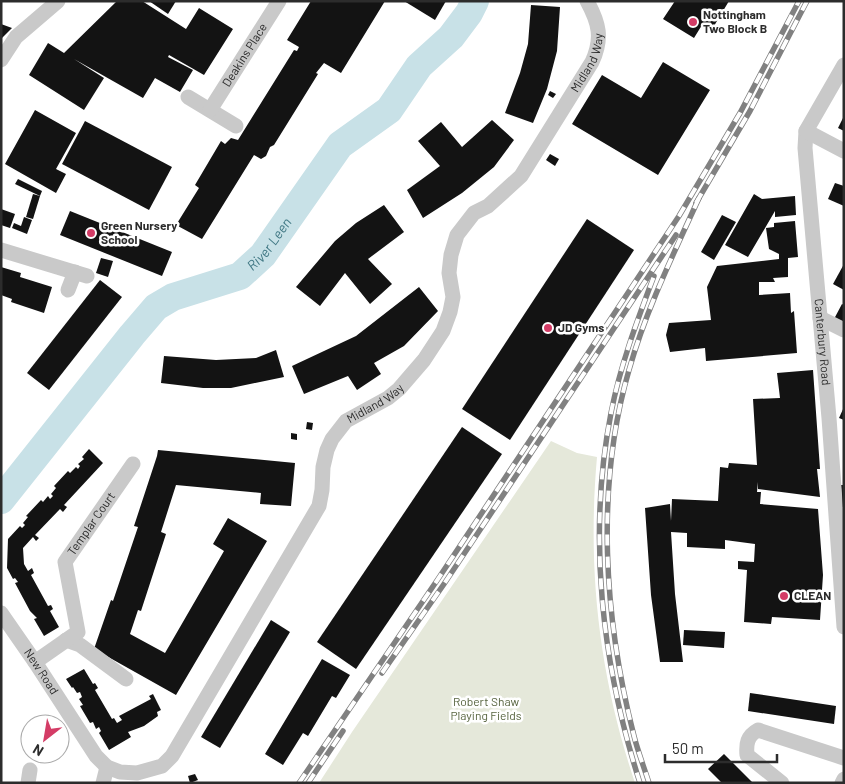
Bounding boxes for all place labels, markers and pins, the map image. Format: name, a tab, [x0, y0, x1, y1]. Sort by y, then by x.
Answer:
place label: Nottingham Two Block B	[703, 7, 767, 35]
marker: Nottingham Two Block B	[687, 16, 699, 28]
place label: Green Nursery School	[101, 218, 177, 246]
marker: Green Nursery School	[85, 227, 97, 239]
place label: JD Gyms	[558, 320, 604, 334]
marker: JD Gyms	[542, 322, 554, 334]
place label: CLEAN	[794, 588, 831, 602]
marker: CLEAN	[778, 590, 790, 602]

